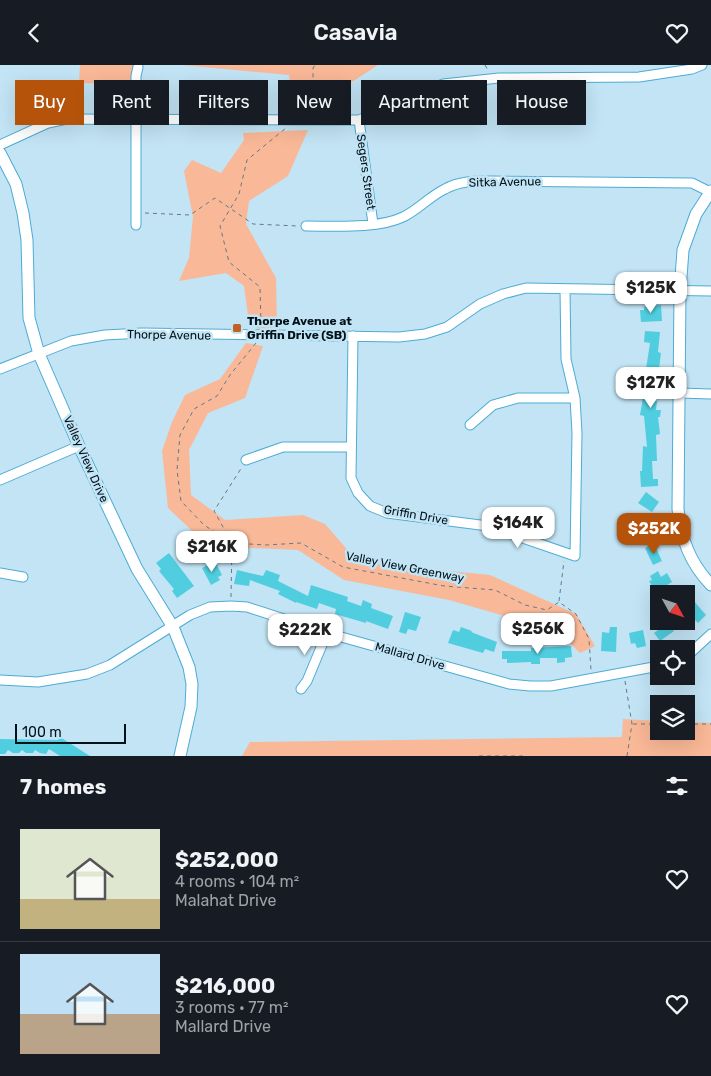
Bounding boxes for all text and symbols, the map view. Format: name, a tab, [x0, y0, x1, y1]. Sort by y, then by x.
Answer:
icon: back	[20, 19, 48, 47]
text: Casavia	[313, 19, 398, 46]
icon: heart	[663, 19, 691, 47]
chip: Buy	[15, 80, 84, 125]
chip: Rent	[94, 80, 169, 125]
chip: Filters	[179, 80, 268, 125]
chip: New	[278, 80, 351, 125]
chip: Apartment	[361, 80, 487, 125]
chip: House	[497, 80, 586, 125]
street label: Segers Street	[354, 133, 378, 211]
street label: Sitka Avenue	[469, 174, 542, 190]
pin: $125K	[616, 271, 686, 314]
text: $125K	[626, 278, 676, 297]
place label: Thorpe Avenue at Griffin Drive (SB)	[247, 314, 352, 342]
marker: Thorpe Avenue at Griffin Drive (SB)	[231, 322, 243, 334]
street label: Thorpe Avenue	[127, 327, 211, 343]
pin: $127K	[616, 367, 686, 409]
text: $127K	[627, 373, 675, 392]
street label: Valley View Drive	[61, 413, 112, 505]
street label: Griffin Drive	[383, 502, 449, 528]
pin: $164K	[483, 507, 553, 549]
text: $164K	[493, 513, 543, 532]
pin: $252K	[619, 513, 689, 555]
text: $252K	[628, 519, 680, 538]
pin: $216K	[177, 531, 247, 573]
text: $216K	[187, 537, 237, 556]
street label: Valley View Greenway	[345, 549, 466, 585]
north arrow	[650, 585, 695, 630]
map controls	[650, 585, 695, 740]
pin: $222K	[270, 613, 340, 656]
pin: $256K	[503, 613, 573, 655]
text: $256K	[512, 619, 564, 638]
text: $222K	[279, 620, 331, 639]
street label: Mallard Drive	[373, 639, 447, 673]
button: locate	[650, 640, 695, 685]
button: layers	[650, 695, 695, 740]
scale bar	[15, 721, 126, 744]
text: 100 m	[22, 724, 62, 741]
icon: filters	[663, 772, 691, 800]
text: 7 homes	[20, 774, 106, 799]
text: $252,000	[175, 847, 278, 872]
icon: home	[60, 849, 120, 909]
icon: heart	[663, 865, 691, 893]
text: 4 rooms · 104 m²	[175, 872, 299, 891]
text: Malahat Drive	[175, 891, 276, 910]
text: $216,000	[175, 973, 275, 998]
icon: home	[60, 974, 120, 1034]
icon: heart	[663, 990, 691, 1018]
text: 3 rooms · 77 m²	[175, 998, 288, 1017]
text: Mallard Drive	[175, 1017, 271, 1036]

